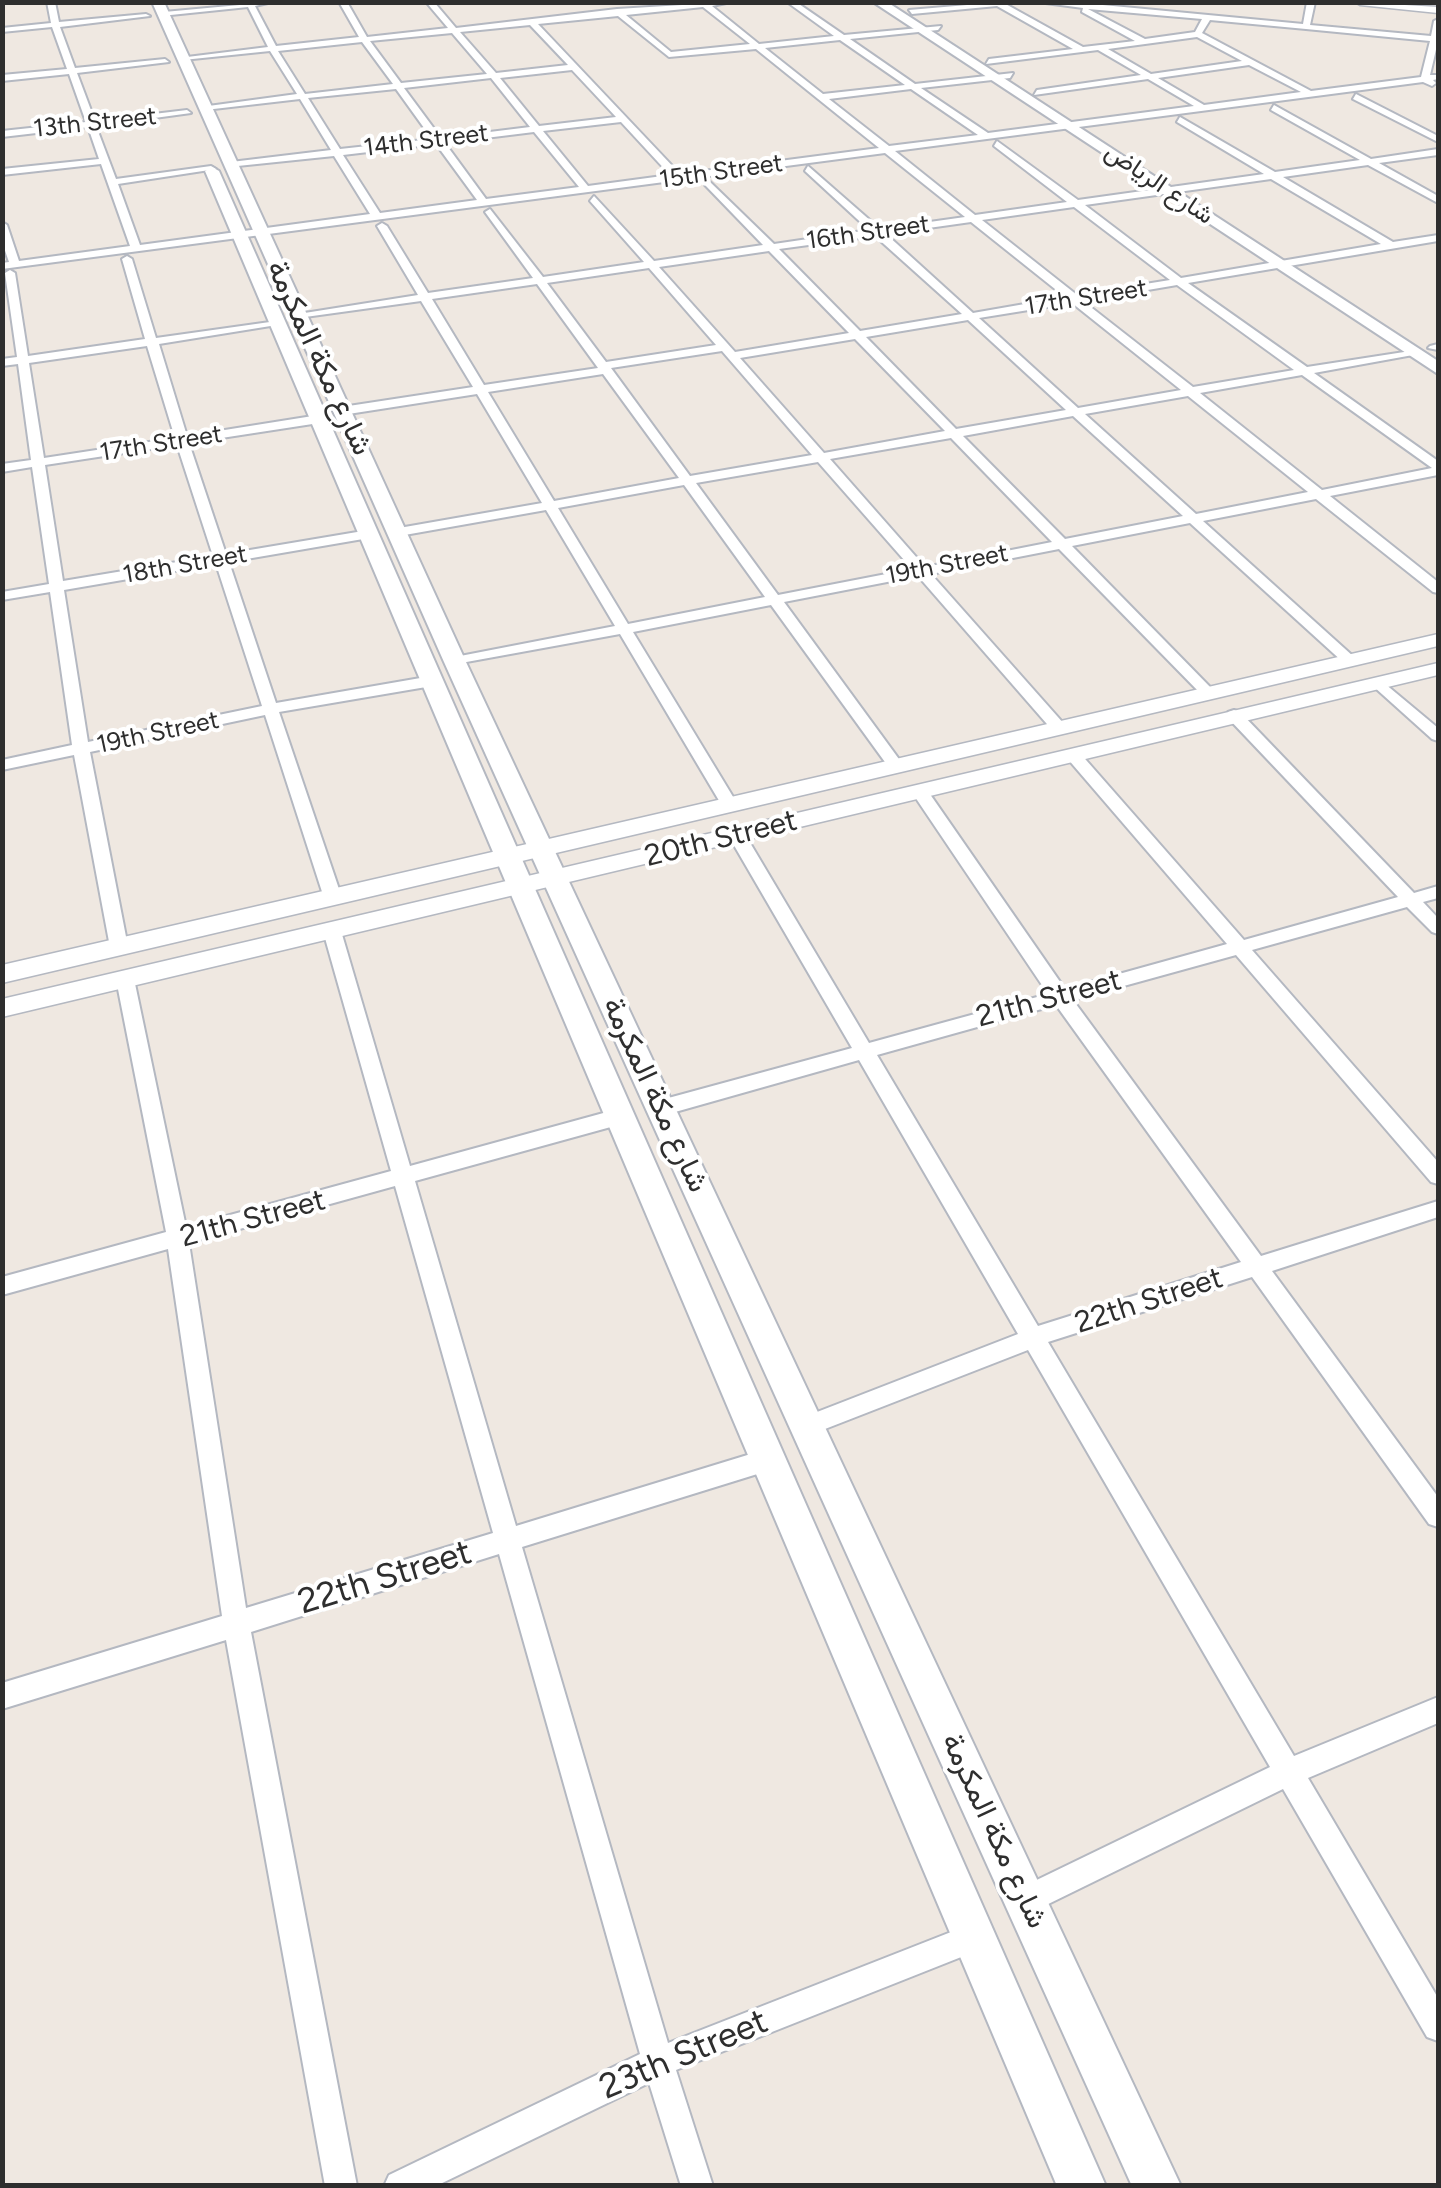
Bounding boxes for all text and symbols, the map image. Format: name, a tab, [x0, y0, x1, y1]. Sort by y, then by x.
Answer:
street label: 13th Street	[32, 102, 158, 144]
street label: 14th Street	[362, 118, 490, 164]
street label: شارع الرياض	[1099, 137, 1219, 231]
street label: 15th Street	[657, 148, 785, 196]
street label: 16th Street	[804, 210, 932, 256]
street label: شارع مكة المكرمة	[258, 255, 380, 461]
street label: 17th Street	[1023, 274, 1149, 322]
street label: 17th Street	[98, 420, 224, 468]
street label: 19th Street	[883, 538, 1011, 592]
street label: 18th Street	[121, 539, 249, 591]
street label: 19th Street	[94, 705, 222, 761]
street label: 20th Street	[641, 803, 801, 875]
street label: 21th Street	[973, 962, 1125, 1036]
street label: شارع مكة المكرمة	[594, 992, 716, 1198]
street label: 21th Street	[177, 1182, 329, 1256]
street label: 22th Street	[1071, 1260, 1227, 1342]
street label: 22th Street	[293, 1532, 477, 1624]
street label: شارع مكة المكرمة	[933, 1728, 1055, 1934]
street label: 23th Street	[594, 2001, 774, 2109]

